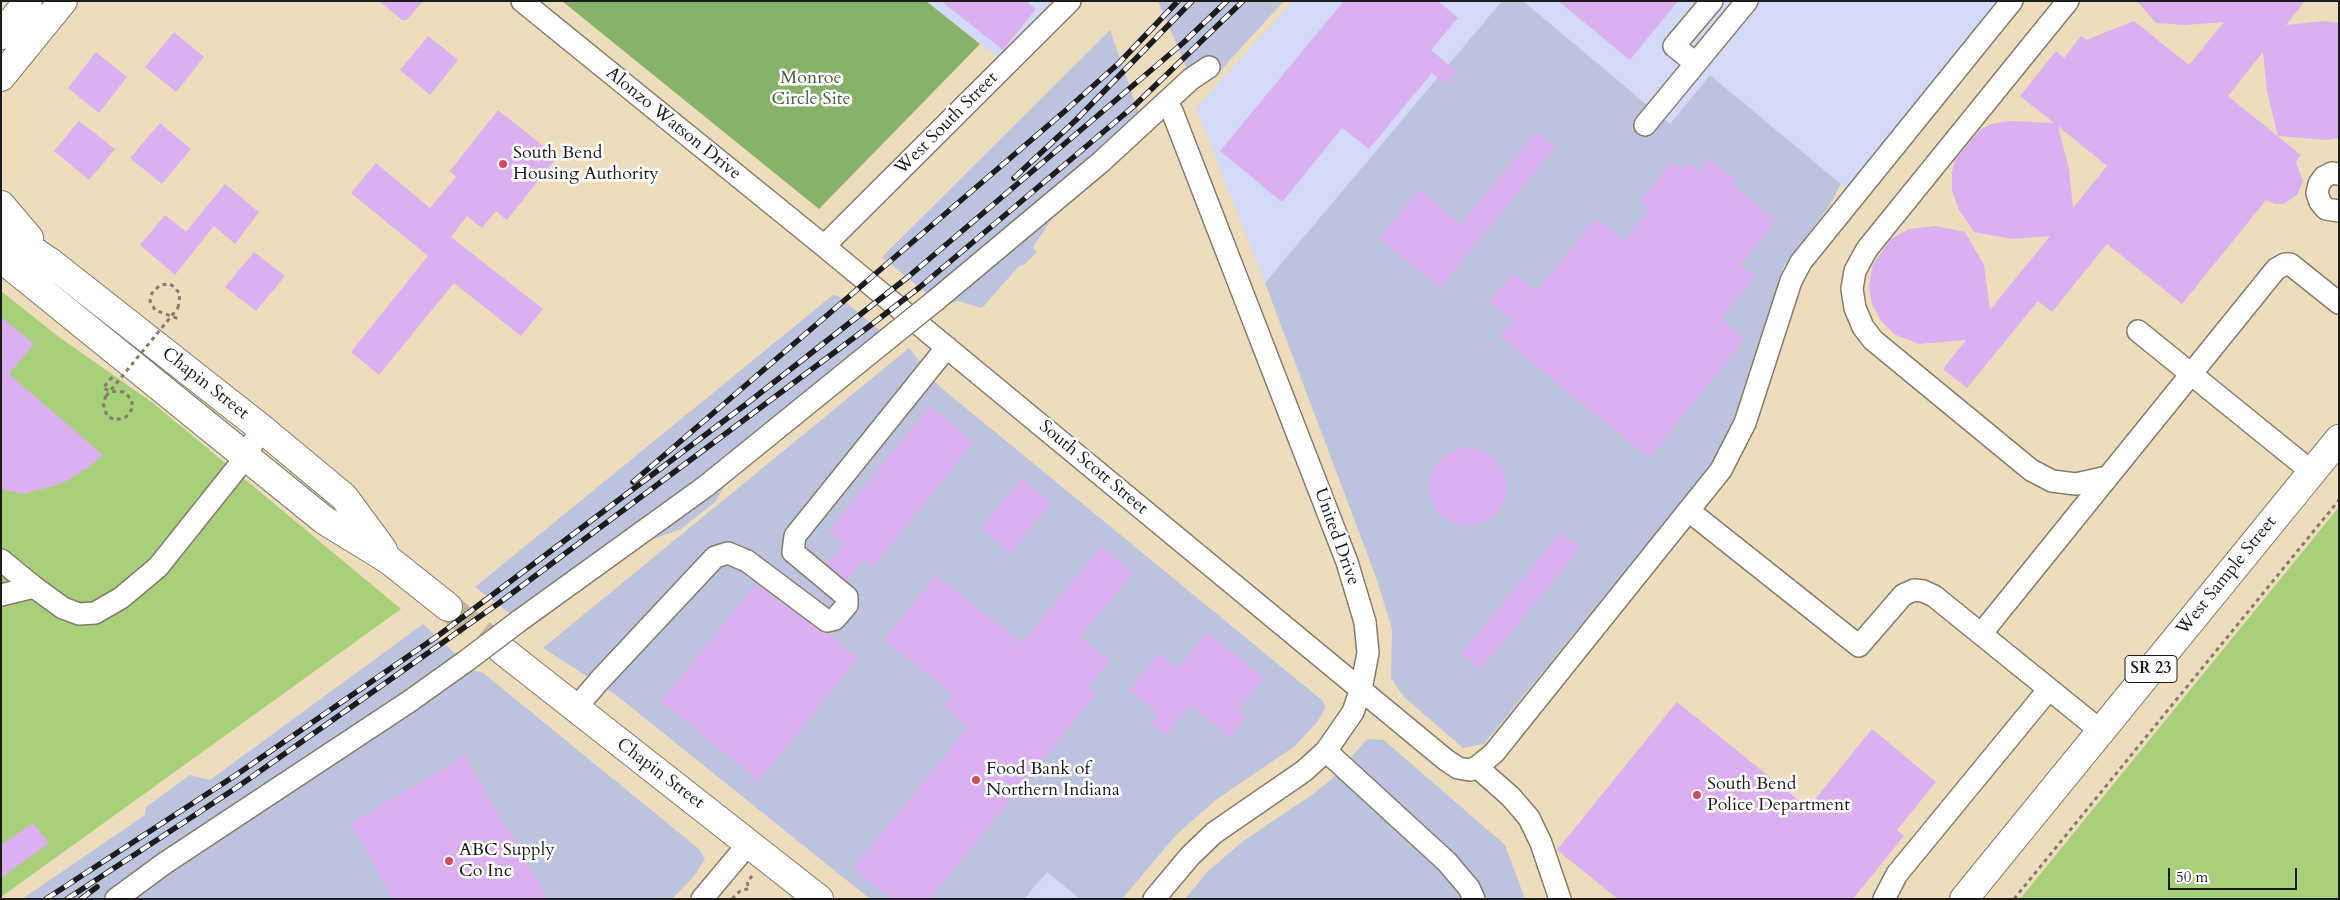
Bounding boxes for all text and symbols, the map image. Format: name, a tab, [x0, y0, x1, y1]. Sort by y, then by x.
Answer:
street label: Alonzo Watson Drive	[601, 63, 745, 185]
park label: Monroe Circle Site	[771, 68, 851, 110]
street label: West South Street	[891, 68, 1003, 180]
place label: South Bend Housing Authority	[513, 143, 659, 186]
marker: South Bend Housing Authority	[497, 158, 509, 170]
street label: Chapin Street	[157, 343, 253, 425]
street label: South Scott Street	[1034, 416, 1152, 520]
street label: United Drive	[1308, 485, 1364, 589]
street label: West Sample Street	[2172, 512, 2282, 640]
road number: SR 23	[2125, 656, 2177, 682]
street label: Chapin Street	[612, 734, 708, 814]
place label: Food Bank of Northern Indiana	[986, 759, 1120, 802]
marker: Food Bank of Northern Indiana	[970, 774, 982, 786]
place label: South Bend Police Department	[1707, 774, 1850, 816]
marker: South Bend Police Department	[1691, 789, 1703, 801]
place label: ABC Supply Co Inc	[459, 840, 555, 882]
marker: ABC Supply Co Inc	[443, 855, 455, 867]
scale bar	[2170, 858, 2299, 890]
text: 50 m	[2176, 867, 2208, 887]

